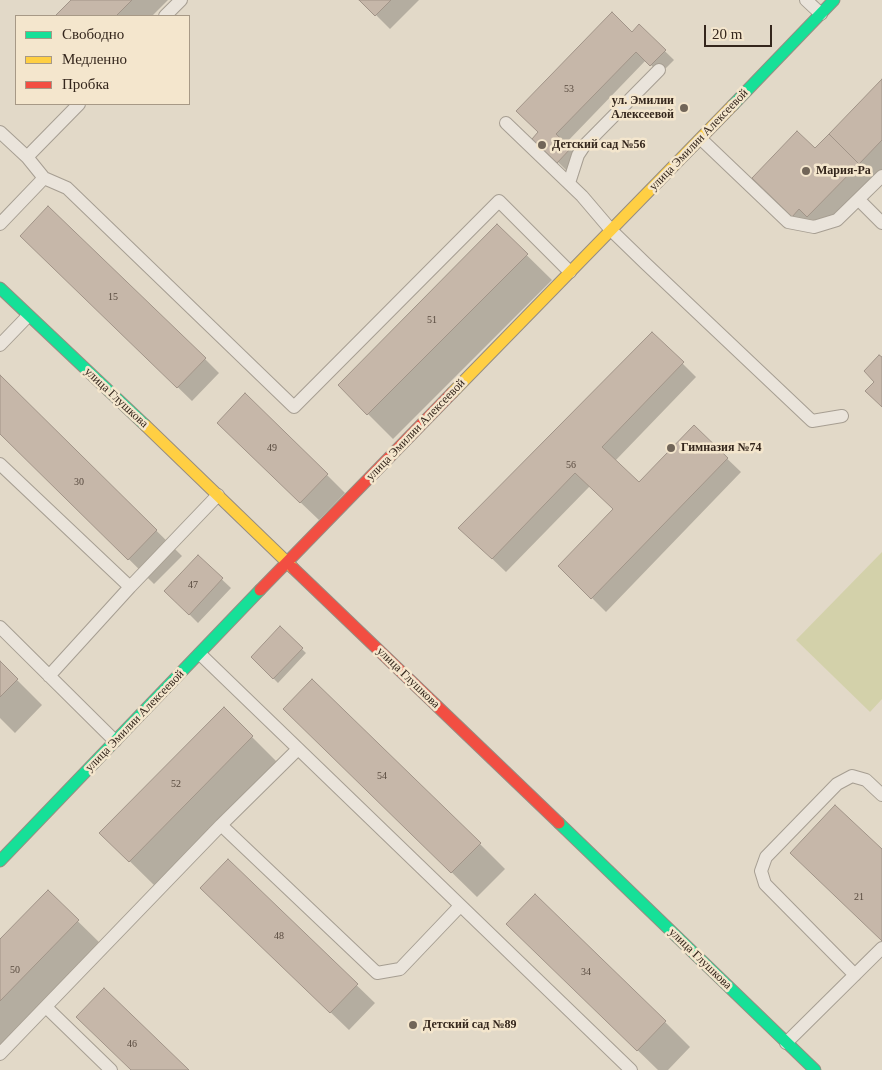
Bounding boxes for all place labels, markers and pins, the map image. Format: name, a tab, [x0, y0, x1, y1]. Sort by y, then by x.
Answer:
place label: ул. Эмилии Алексеевой	[611, 94, 674, 122]
marker: ул. Эмилии Алексеевой	[678, 102, 690, 114]
place label: Детский сад №56	[552, 138, 645, 152]
marker: Детский сад №56	[536, 139, 548, 151]
place label: Мария-Ра	[816, 164, 871, 178]
marker: Мария-Ра	[800, 165, 812, 177]
place label: Гимназия №74	[681, 441, 761, 455]
marker: Гимназия №74	[665, 442, 677, 454]
place label: Детский сад №89	[423, 1018, 516, 1032]
marker: Детский сад №89	[407, 1019, 419, 1031]

